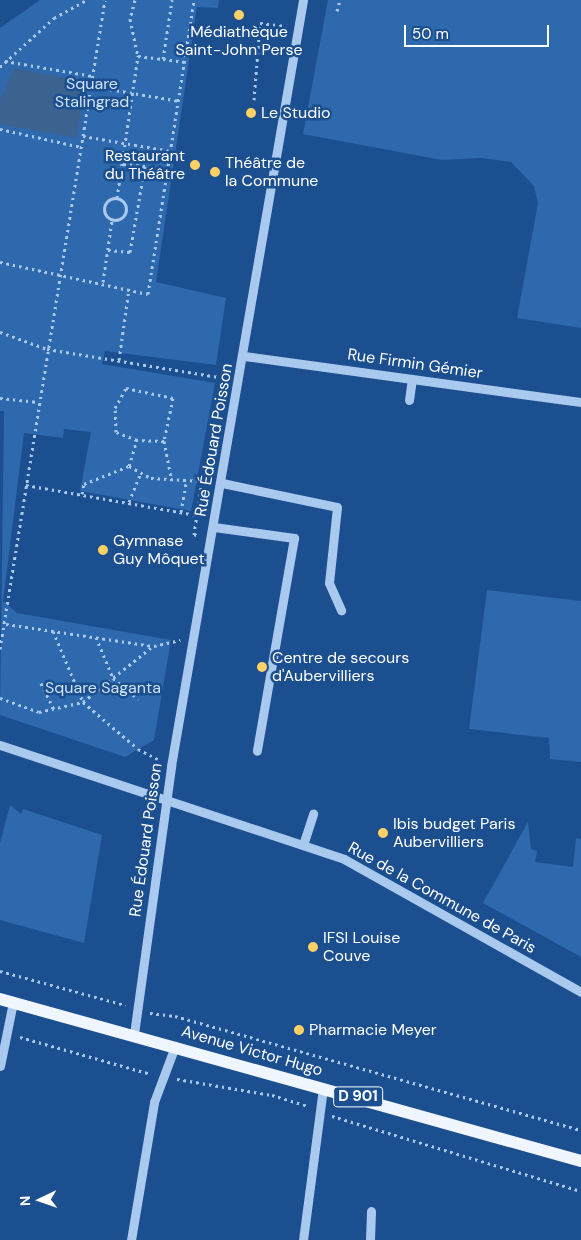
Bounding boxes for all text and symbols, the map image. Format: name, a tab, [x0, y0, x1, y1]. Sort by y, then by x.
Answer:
marker: Médiathèque Saint-John Perse	[233, 9, 245, 21]
scale bar	[406, 15, 551, 47]
place label: Médiathèque Saint-John Perse	[175, 22, 303, 60]
text: 50 m	[412, 24, 449, 44]
park label: Square Stalingrad	[55, 74, 129, 112]
place label: Le Studio	[261, 103, 331, 123]
marker: Le Studio	[245, 107, 257, 119]
place label: Restaurant du Théâtre	[105, 146, 185, 184]
place label: Théâtre de la Commune	[225, 153, 318, 191]
marker: Restaurant du Théâtre	[189, 159, 201, 171]
marker: Théâtre de la Commune	[209, 166, 221, 178]
street label: Rue Firmin Gémier	[346, 345, 484, 383]
street label: Rue Édouard Poisson	[191, 362, 237, 518]
place label: Gymnase Guy Môquet	[113, 531, 205, 569]
marker: Gymnase Guy Môquet	[97, 544, 109, 556]
place label: Centre de secours d'Aubervilliers	[272, 648, 409, 686]
marker: Centre de secours d'Aubervilliers	[256, 661, 268, 673]
park label: Square Saganta	[45, 678, 161, 698]
street label: Rue Édouard Poisson	[126, 762, 166, 918]
place label: Ibis budget Paris Aubervilliers	[393, 814, 515, 852]
marker: Ibis budget Paris Aubervilliers	[377, 827, 389, 839]
street label: Rue de la Commune de Paris	[345, 838, 539, 958]
place label: IFSI Louise Couve	[323, 928, 400, 966]
marker: IFSI Louise Couve	[307, 941, 319, 953]
place label: Pharmacie Meyer	[309, 1020, 437, 1040]
street label: Avenue Victor Hugo	[179, 1022, 325, 1080]
marker: Pharmacie Meyer	[293, 1024, 305, 1036]
road number: D 901	[333, 1084, 383, 1110]
north arrow	[15, 1175, 65, 1225]
text: N	[16, 1195, 34, 1206]

